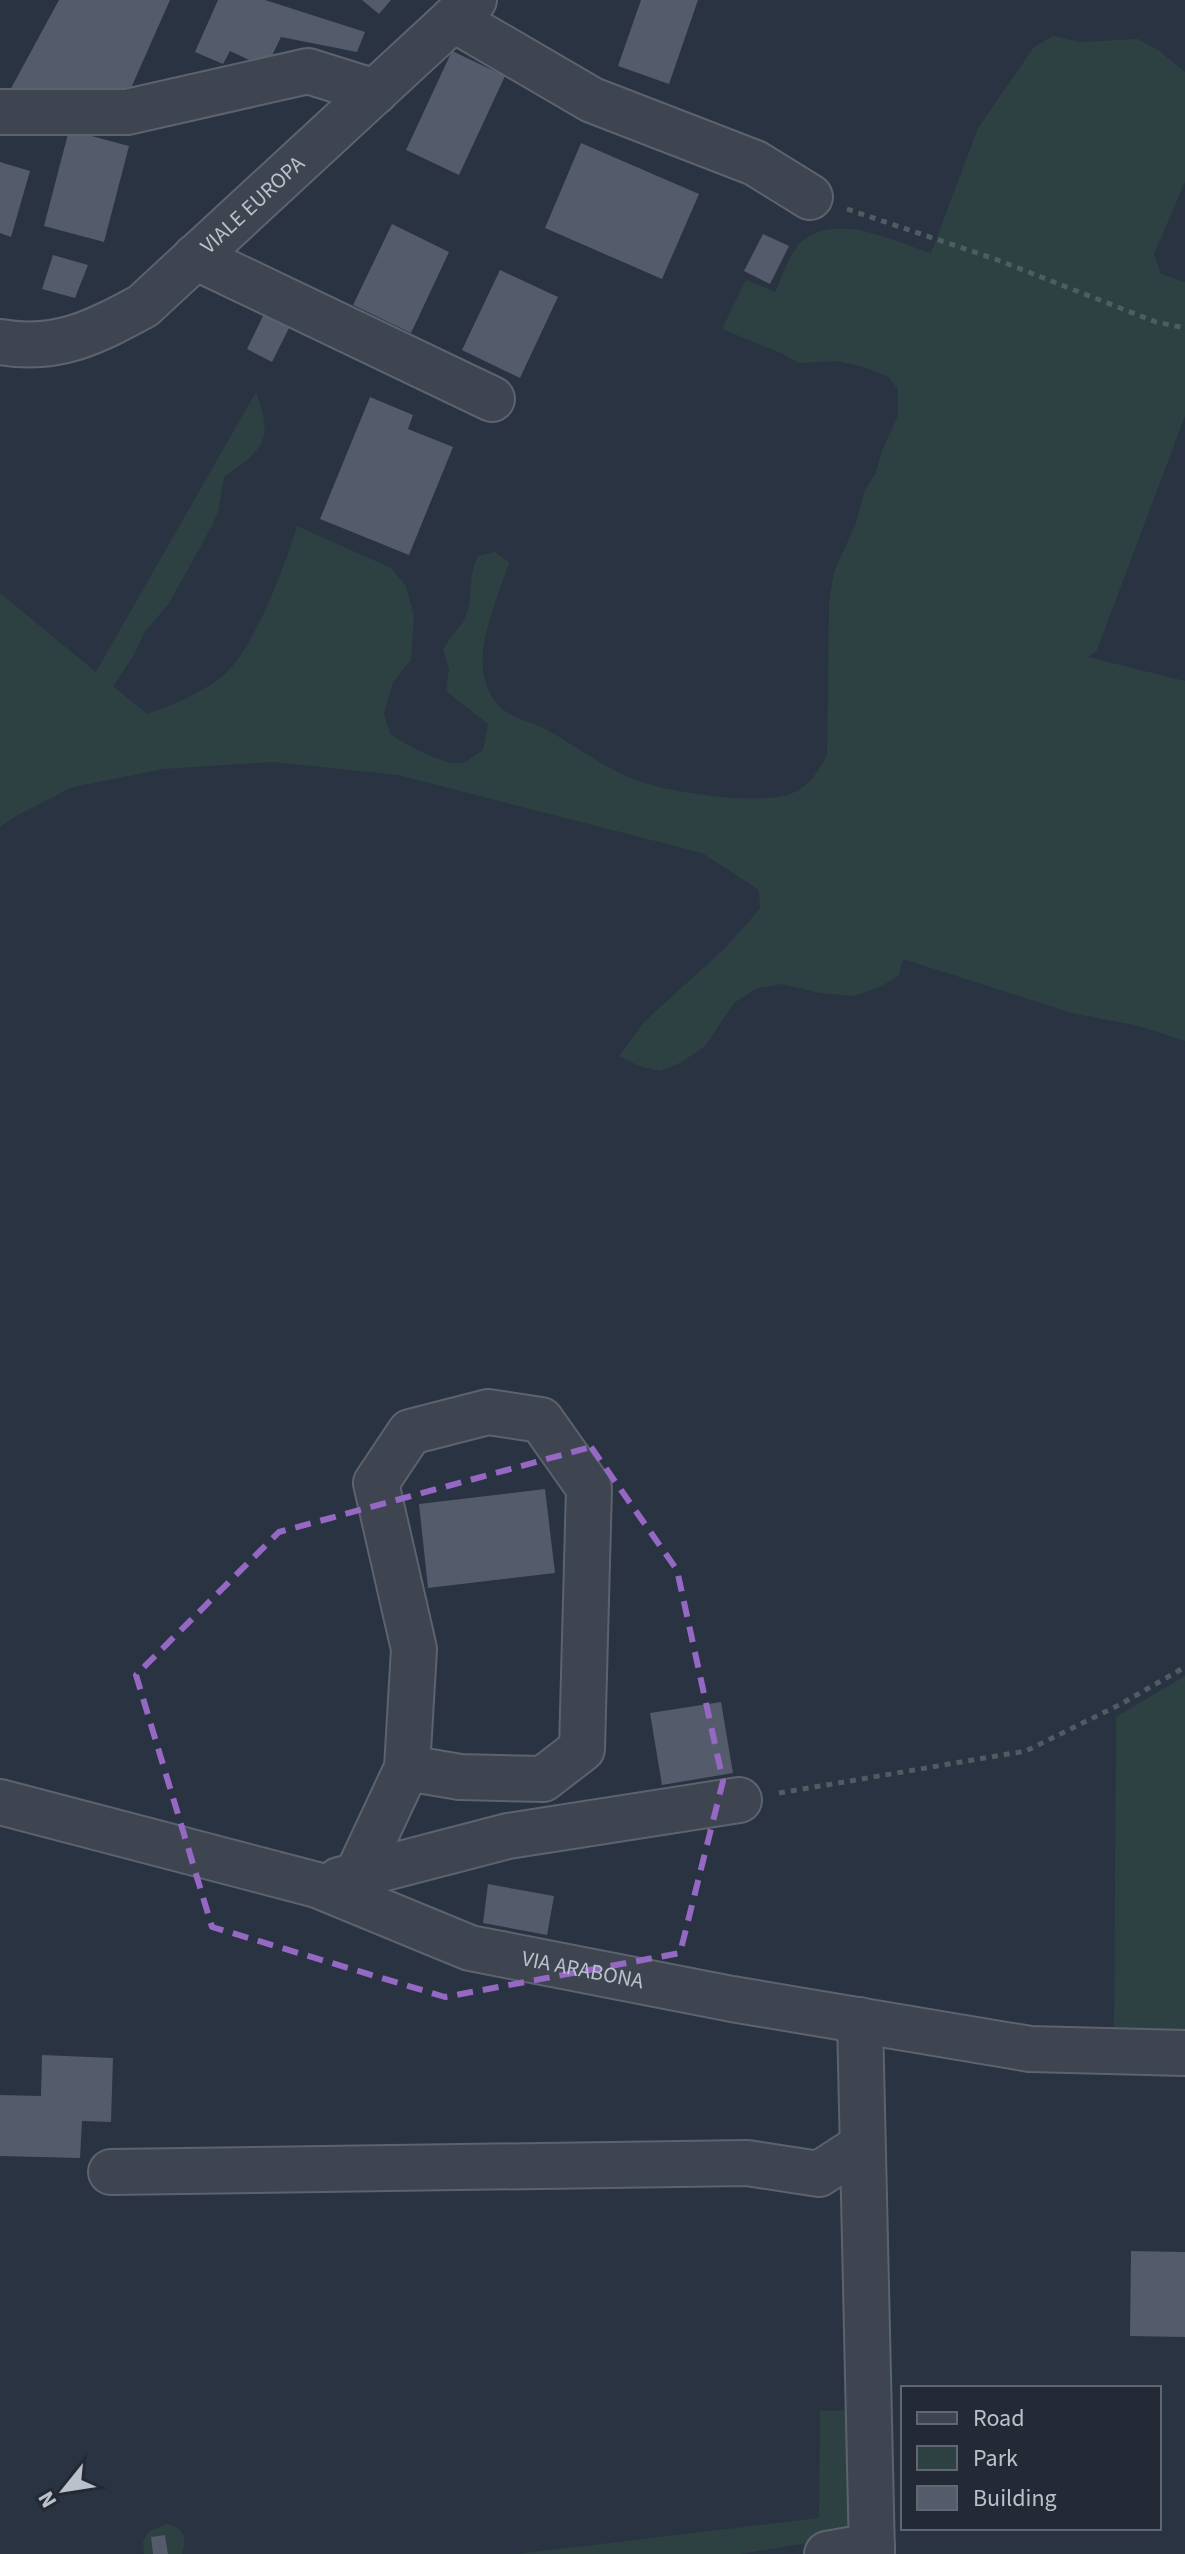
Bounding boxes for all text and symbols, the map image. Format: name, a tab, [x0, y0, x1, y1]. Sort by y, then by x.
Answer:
street label: VIALE EUROPA	[193, 148, 312, 261]
street label: VIA ARABONA	[519, 1942, 646, 1997]
legend	[901, 2386, 1161, 2530]
text: Road	[973, 2401, 1025, 2436]
text: Park	[973, 2441, 1018, 2476]
north arrow	[24, 2450, 104, 2530]
text: Building	[973, 2481, 1057, 2516]
text: N	[30, 2485, 65, 2514]

